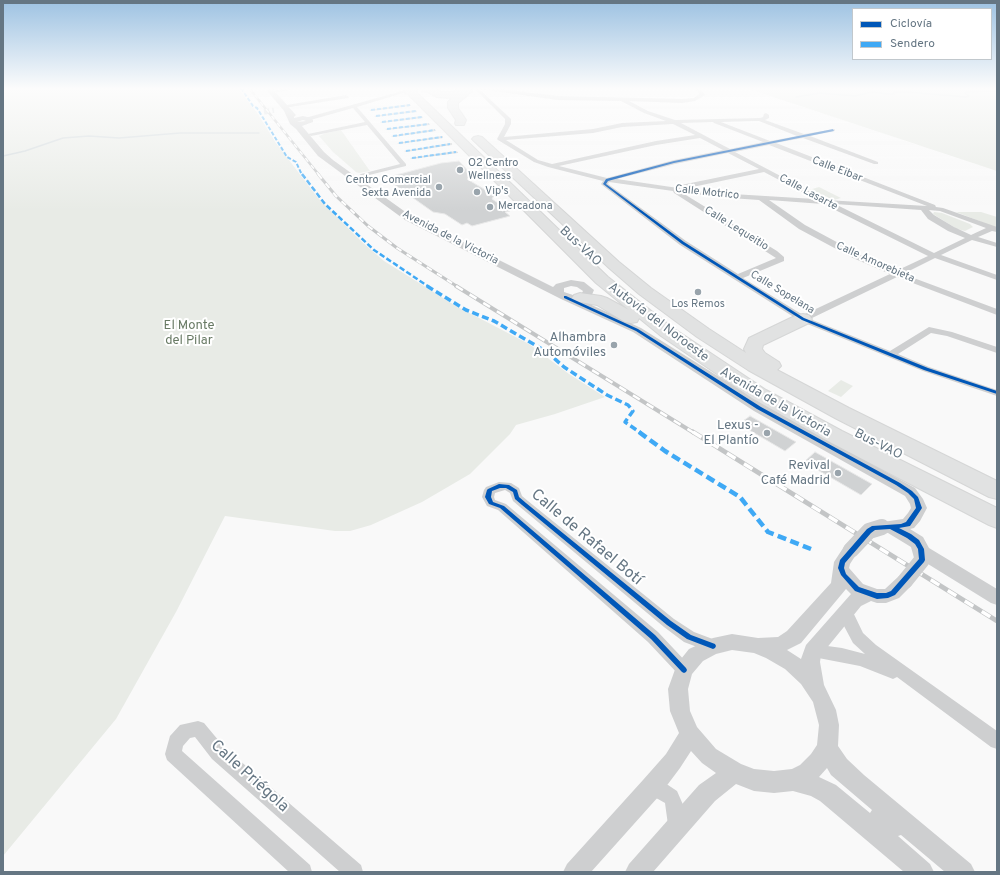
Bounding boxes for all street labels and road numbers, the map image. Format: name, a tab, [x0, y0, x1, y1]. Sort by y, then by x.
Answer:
street label: Calle Eibar	[810, 154, 864, 186]
street label: Calle Lasarte	[776, 172, 840, 214]
street label: Calle Motrico	[674, 183, 740, 203]
street label: Calle Lequeitio	[701, 204, 771, 254]
street label: Avenida de la Victoria	[400, 208, 500, 268]
street label: Bus-VAO	[556, 224, 604, 270]
street label: Calle Amorebieta	[834, 240, 916, 286]
street label: Calle Sopelana	[747, 269, 817, 317]
street label: Autovía del Noroeste	[605, 280, 711, 366]
street label: Avenida de la Victoria	[717, 365, 833, 441]
street label: Bus-VAO	[851, 426, 905, 464]
street label: Calle de Rafael Botí	[526, 486, 646, 590]
street label: Calle Priégola	[206, 737, 292, 817]

